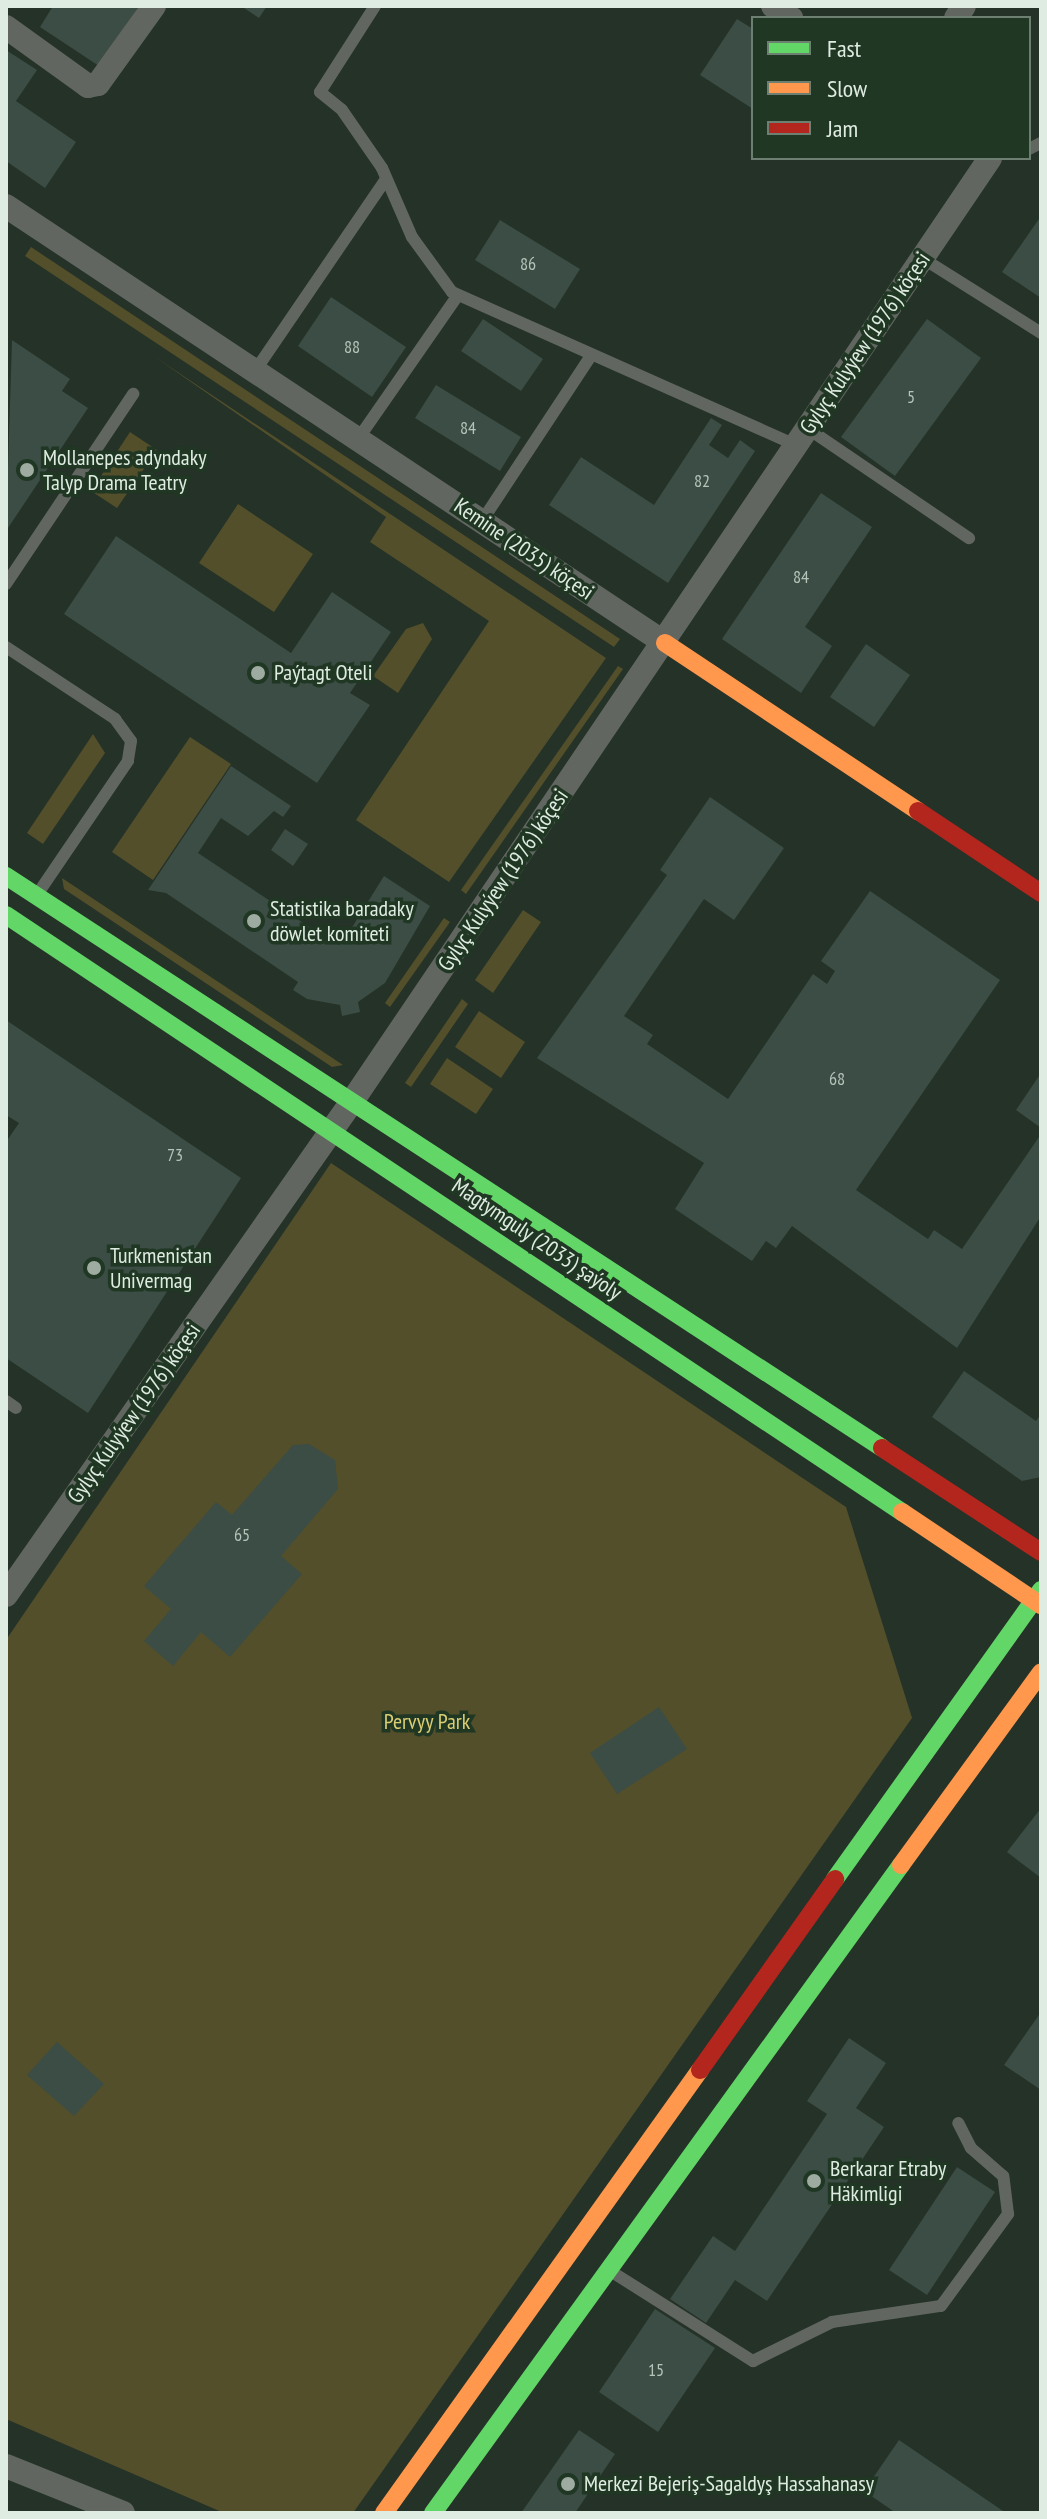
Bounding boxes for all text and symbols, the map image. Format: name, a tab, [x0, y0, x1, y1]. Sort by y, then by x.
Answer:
legend	[751, 16, 1031, 160]
text: Fast	[827, 33, 861, 64]
text: Slow	[827, 73, 867, 104]
text: Jam	[827, 113, 858, 144]
street label: Gylyç Kulyýew (1976) köçesi	[794, 247, 936, 439]
house number: 86	[520, 253, 536, 275]
house number: 88	[344, 336, 360, 358]
house number: 5	[907, 386, 915, 408]
house number: 84	[460, 417, 476, 439]
place label: Mollanepes adyndaky Talyp Drama Teatry	[43, 444, 206, 496]
marker: Mollanepes adyndaky Talyp Drama Teatry	[18, 461, 36, 479]
house number: 82	[694, 470, 710, 492]
street label: Kemine (2035) köçesi	[449, 493, 599, 605]
house number: 84	[793, 566, 809, 588]
place label: Paýtagt Oteli	[274, 660, 372, 686]
marker: Paýtagt Oteli	[249, 664, 267, 682]
street label: Gylyç Kulyýew (1976) köçesi	[432, 784, 574, 976]
place label: Statistika baradaky döwlet komiteti	[270, 895, 414, 946]
marker: Statistika baradaky döwlet komiteti	[245, 912, 263, 930]
house number: 68	[829, 1068, 845, 1090]
house number: 73	[167, 1144, 183, 1166]
street label: Magtymguly (2033) şaýoly	[447, 1172, 627, 1306]
place label: Turkmenistan Univermag	[110, 1242, 212, 1294]
marker: Turkmenistan Univermag	[85, 1259, 103, 1277]
street label: Gylyç Kulyýew (1976) köçesi	[62, 1318, 206, 1508]
house number: 65	[234, 1524, 250, 1546]
park label: Pervyy Park	[383, 1709, 471, 1735]
place label: Berkarar Etraby Häkimligi	[830, 2155, 946, 2206]
marker: Berkarar Etraby Häkimligi	[805, 2172, 823, 2190]
house number: 15	[648, 2359, 664, 2381]
place label: Merkezi Bejeriş-Sagaldyş Hassahanasy	[584, 2471, 874, 2497]
marker: Merkezi Bejeriş-Sagaldyş Hassahanasy	[559, 2475, 577, 2493]

